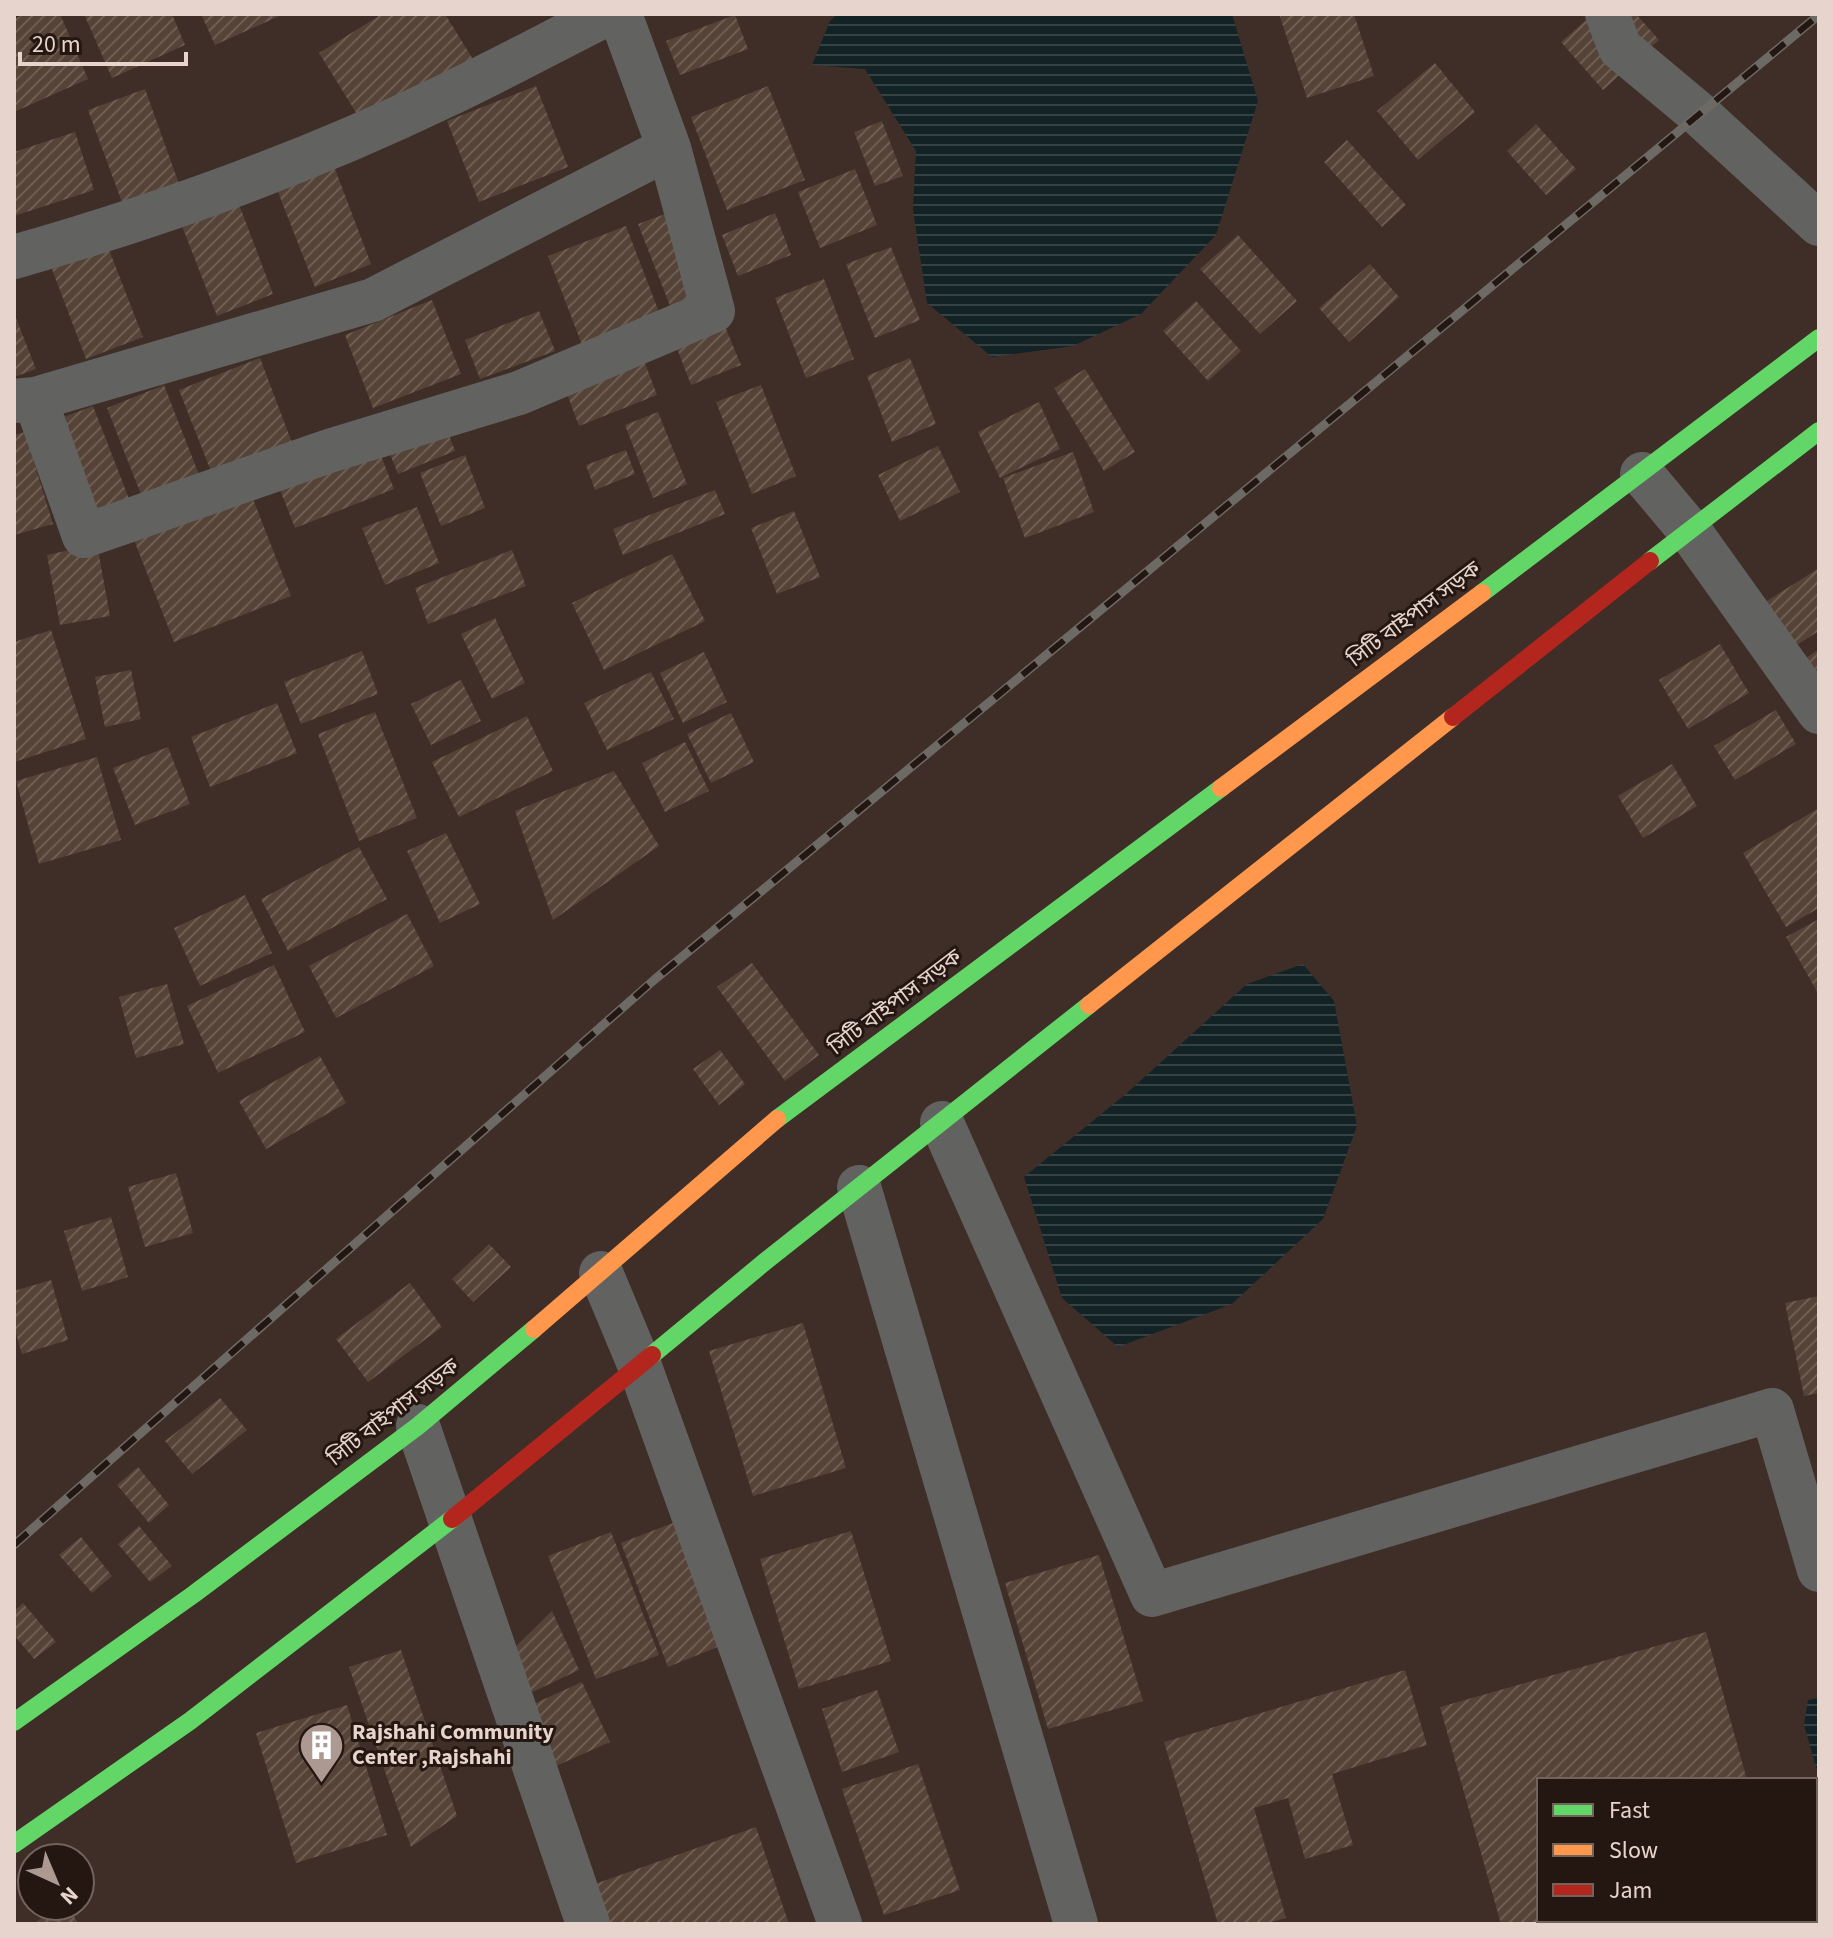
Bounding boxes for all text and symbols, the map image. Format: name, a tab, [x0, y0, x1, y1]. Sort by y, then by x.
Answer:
scale bar	[20, 16, 186, 66]
text: 20 m	[32, 27, 81, 62]
street label: সিটি বাইপাস সড়ক	[1340, 553, 1487, 675]
street label: সিটি বাইপাস সড়ক	[821, 941, 968, 1063]
street label: সিটি বাইপাস সড়ক	[320, 1350, 466, 1474]
place label: Rajshahi Community Center ,Rajshahi	[352, 1716, 554, 1773]
building icon: Rajshahi Community Center ,Rajshahi	[297, 1721, 345, 1784]
legend	[1537, 1778, 1817, 1922]
text: Fast	[1609, 1793, 1650, 1828]
text: Slow	[1609, 1833, 1658, 1868]
north arrow	[16, 1842, 96, 1922]
text: Jam	[1609, 1873, 1653, 1908]
text: N	[53, 1879, 86, 1912]

